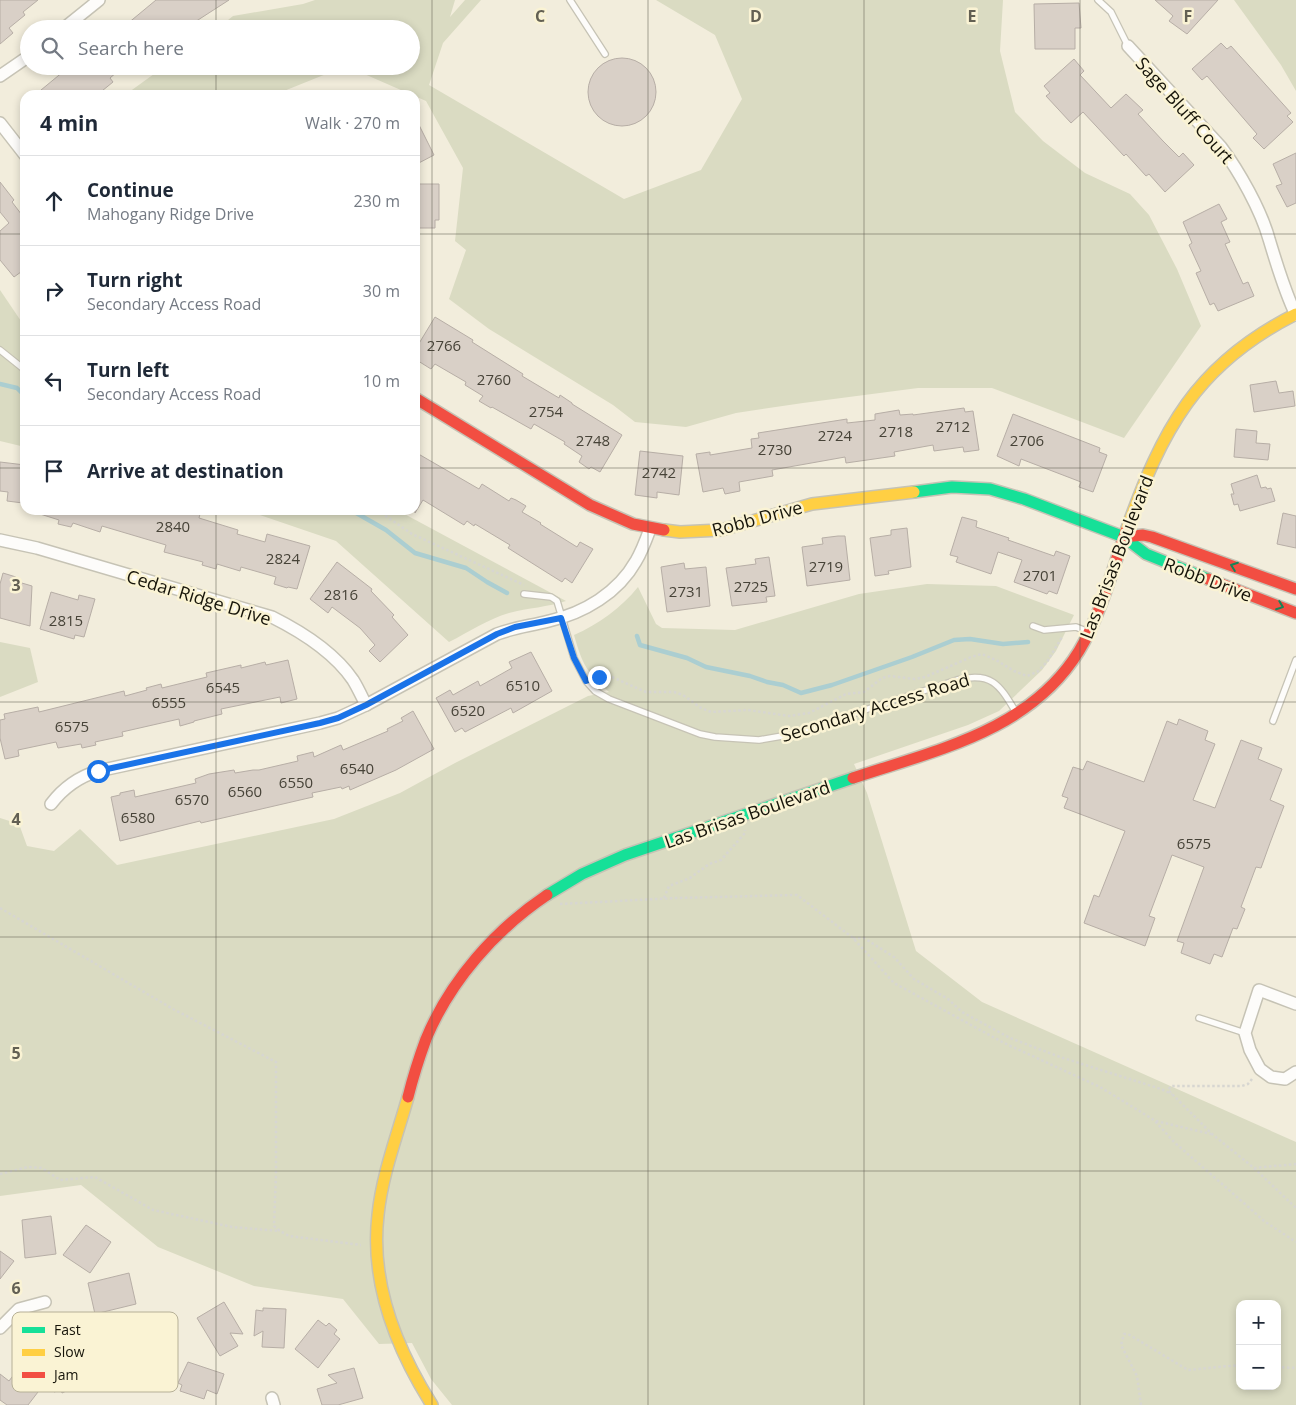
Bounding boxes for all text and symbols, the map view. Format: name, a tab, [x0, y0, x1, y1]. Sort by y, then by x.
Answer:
text: C	[535, 5, 545, 27]
text: D	[750, 5, 762, 27]
text: E	[968, 5, 977, 27]
text: F	[1184, 5, 1192, 27]
search box	[20, 20, 420, 75]
icon: search	[38, 34, 66, 62]
text: Search here	[78, 35, 184, 61]
street label: Sage Bluff Court	[1131, 52, 1239, 168]
text: 4 min	[40, 109, 98, 137]
text: Walk · 270 m	[305, 112, 400, 134]
text: Continue	[87, 177, 174, 203]
icon: ahead	[40, 187, 68, 215]
text: 230 m	[354, 190, 400, 212]
text: Mahogany Ridge Drive	[87, 203, 254, 225]
text: Turn right	[87, 267, 182, 293]
icon: right	[40, 277, 68, 305]
text: 30 m	[363, 280, 400, 302]
text: Secondary Access Road	[87, 293, 261, 315]
house number: 2766	[427, 335, 461, 355]
text: Turn left	[87, 357, 169, 383]
icon: left	[40, 367, 68, 395]
house number: 2760	[477, 369, 511, 389]
text: 10 m	[363, 370, 400, 392]
text: Secondary Access Road	[87, 383, 261, 405]
house number: 2754	[529, 401, 564, 421]
house number: 2712	[936, 416, 970, 436]
house number: 2718	[879, 421, 913, 441]
house number: 2724	[818, 425, 853, 445]
house number: 2748	[576, 430, 610, 450]
house number: 2706	[1010, 430, 1044, 450]
house number: 2730	[758, 439, 792, 459]
icon: arrive	[40, 457, 68, 485]
text: Arrive at destination	[87, 458, 284, 484]
house number: 2742	[642, 462, 676, 482]
street label: Las Brisas Boulevard	[1074, 472, 1158, 642]
street label: Robb Drive	[709, 494, 805, 542]
house number: 2840	[156, 516, 190, 536]
house number: 2824	[266, 548, 301, 568]
street label: Robb Drive	[1160, 551, 1256, 607]
house number: 2719	[809, 556, 843, 576]
one-way arrow	[1230, 562, 1239, 572]
street label: Cedar Ridge Drive	[124, 564, 274, 630]
house number: 2701	[1023, 565, 1057, 585]
text: 3	[11, 574, 21, 596]
house number: 2725	[734, 576, 768, 596]
house number: 2731	[669, 581, 703, 601]
house number: 2816	[324, 584, 358, 604]
one-way arrow	[1275, 601, 1283, 611]
house number: 2815	[49, 610, 83, 630]
route end	[588, 666, 611, 689]
street label: Secondary Access Road	[778, 667, 972, 747]
house number: 6510	[506, 675, 540, 695]
house number: 6545	[206, 677, 240, 697]
house number: 6555	[152, 692, 186, 712]
house number: 6520	[451, 700, 485, 720]
house number: 6575	[55, 716, 89, 736]
house number: 6540	[340, 758, 374, 778]
route start	[87, 760, 110, 783]
house number: 6550	[279, 772, 313, 792]
street label: Las Brisas Boulevard	[661, 774, 833, 854]
house number: 6560	[228, 781, 262, 801]
house number: 6570	[175, 789, 209, 809]
house number: 6580	[121, 807, 155, 827]
text: 4	[11, 808, 21, 830]
house number: 6575	[1177, 833, 1211, 853]
text: 5	[11, 1042, 21, 1064]
text: 6	[11, 1277, 21, 1299]
map controls	[1236, 1300, 1281, 1390]
button: +	[1236, 1300, 1281, 1345]
legend	[12, 1312, 178, 1392]
text: Fast	[54, 1320, 81, 1339]
text: Slow	[54, 1342, 85, 1361]
button: −	[1236, 1345, 1281, 1390]
text: Jam	[52, 1365, 79, 1384]

